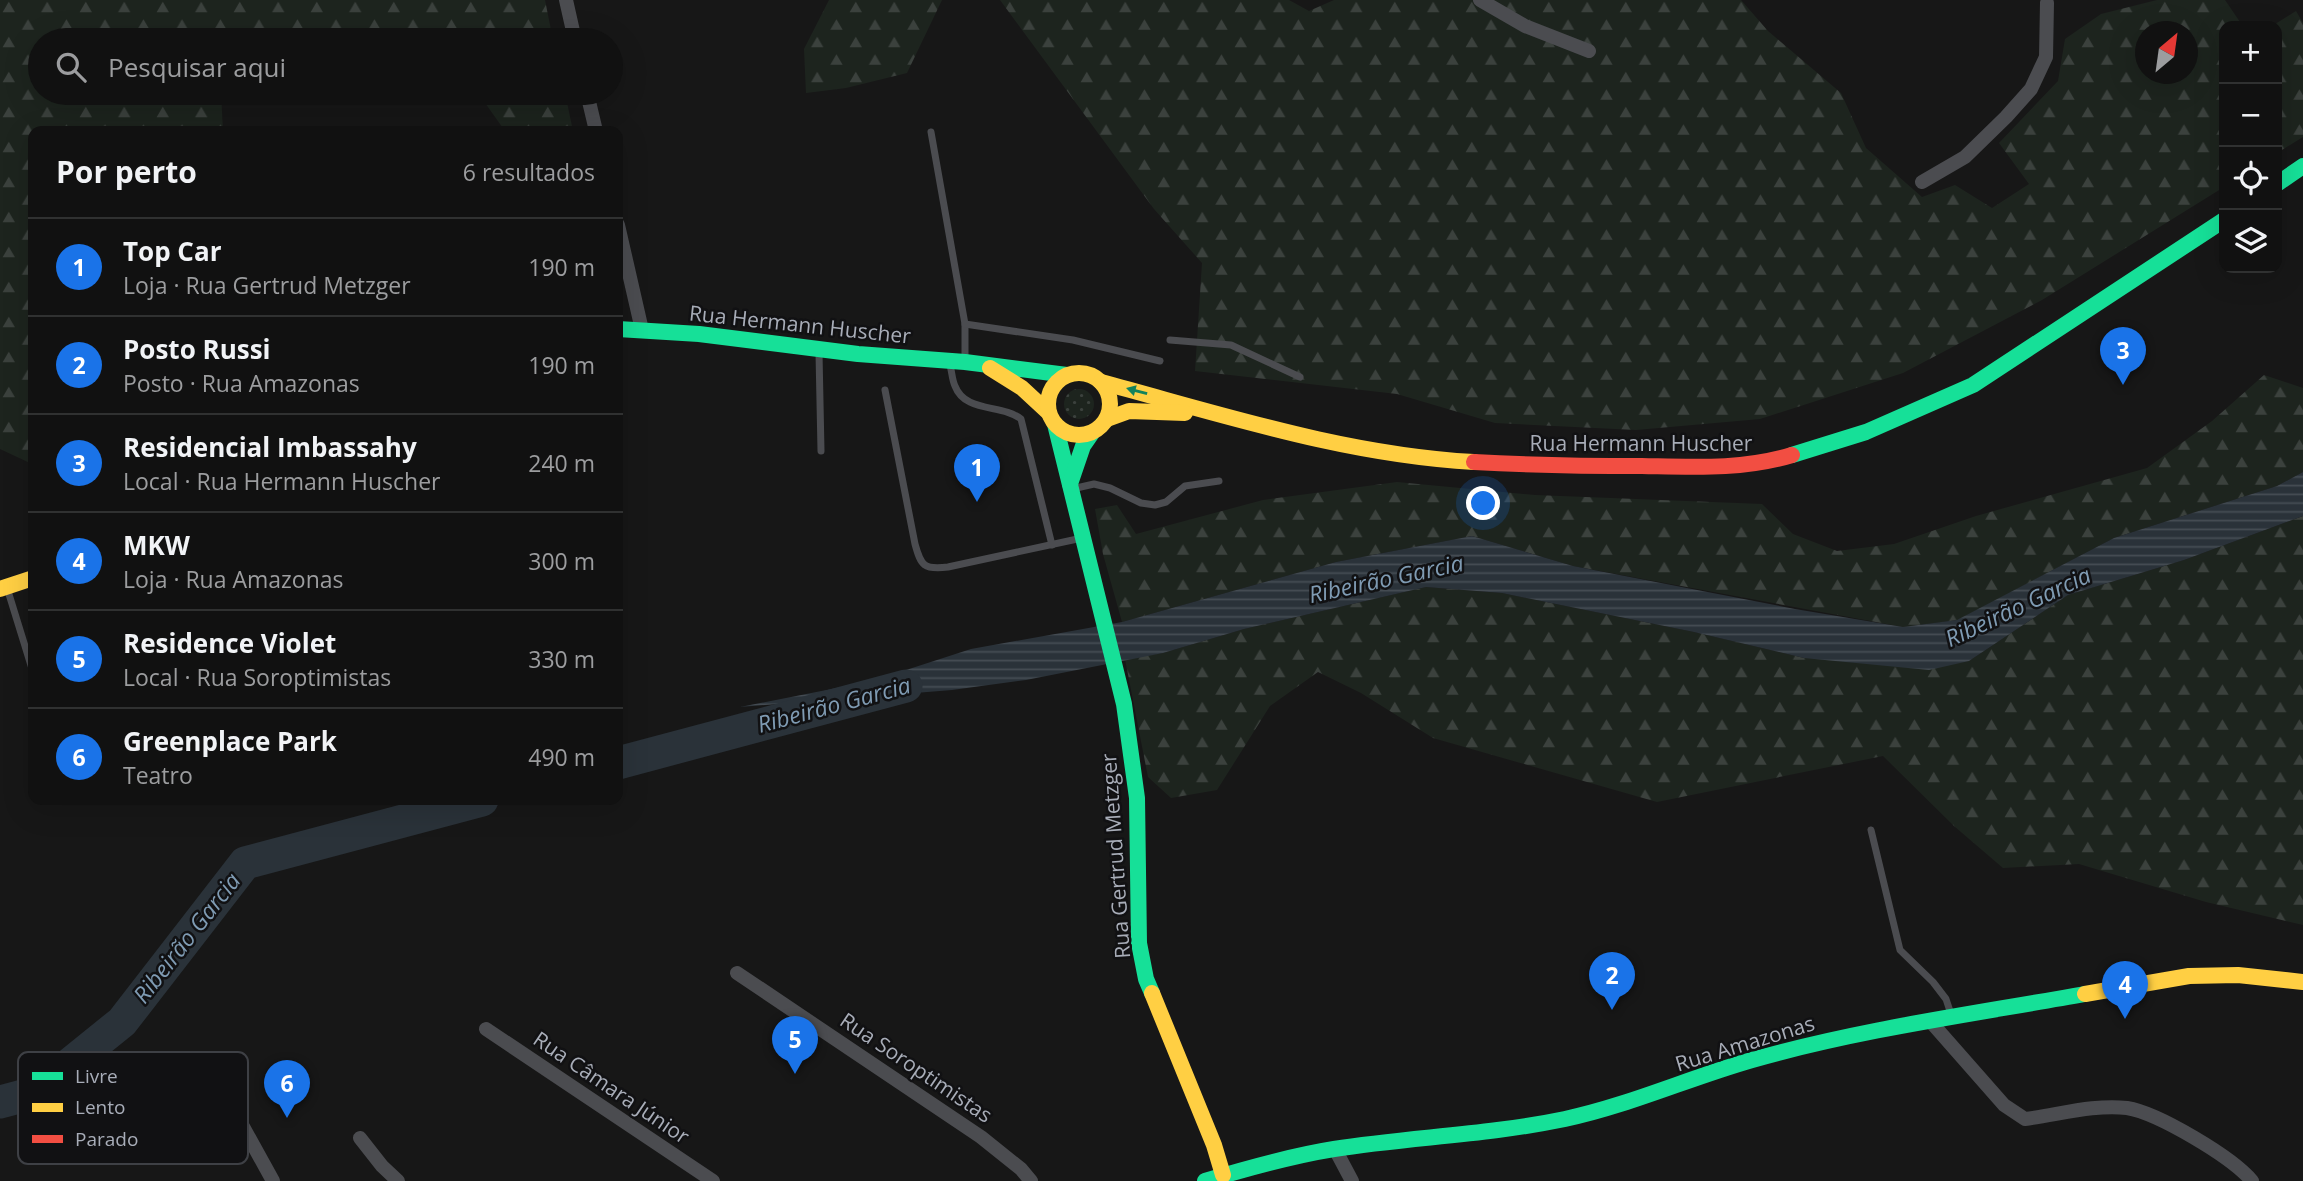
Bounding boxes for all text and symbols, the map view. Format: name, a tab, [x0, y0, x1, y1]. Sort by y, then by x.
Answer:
north arrow	[2135, 21, 2198, 84]
map controls	[2219, 21, 2282, 273]
button: +	[2219, 21, 2282, 84]
search box	[28, 28, 623, 105]
icon: search	[52, 48, 90, 86]
text: Pesquisar aqui	[108, 49, 286, 85]
button: −	[2219, 84, 2282, 147]
button: locate	[2219, 147, 2282, 210]
text: Por perto	[56, 151, 197, 192]
text: 6 resultados	[463, 156, 595, 188]
button: layers	[2219, 210, 2282, 273]
text: Top Car	[123, 233, 221, 269]
text: 1	[72, 251, 86, 283]
text: 190 m	[528, 251, 595, 283]
text: Loja · Rua Gertrud Metzger	[123, 269, 411, 301]
street label: Rua Hermann Huscher	[688, 298, 913, 350]
pin: 3	[2100, 327, 2146, 385]
text: Posto Russi	[123, 331, 271, 367]
text: 2	[72, 349, 86, 381]
text: 190 m	[528, 349, 595, 381]
text: Posto · Rua Amazonas	[123, 367, 360, 399]
one-way arrow	[1126, 385, 1148, 396]
text: Residencial Imbassahy	[123, 429, 417, 465]
street label: Rua Hermann Huscher	[1530, 429, 1753, 457]
pin: 1	[954, 444, 1000, 502]
text: 3	[72, 447, 86, 479]
text: 240 m	[528, 447, 595, 479]
text: Local · Rua Hermann Huscher	[123, 465, 441, 497]
your location	[1466, 486, 1500, 520]
text: MKW	[123, 527, 190, 563]
text: 4	[72, 545, 86, 577]
text: 300 m	[528, 545, 595, 577]
water label: Ribeirão Garcia	[1305, 546, 1466, 610]
water label: Ribeirão Garcia	[1939, 558, 2096, 654]
text: Loja · Rua Amazonas	[123, 563, 344, 595]
text: Residence Violet	[123, 625, 336, 661]
text: 5	[72, 643, 86, 675]
text: 330 m	[528, 643, 595, 675]
text: Local · Rua Soroptimistas	[123, 661, 391, 693]
water label: Ribeirão Garcia	[754, 668, 914, 740]
text: Greenplace Park	[123, 723, 337, 759]
text: 6	[72, 741, 86, 773]
text: 490 m	[528, 741, 595, 773]
street label: Rua Gertrud Metzger	[1094, 752, 1136, 960]
text: Teatro	[123, 759, 193, 791]
water label: Ribeirão Garcia	[125, 865, 247, 1009]
pin: 2	[1589, 952, 1635, 1010]
pin: 4	[2102, 961, 2148, 1019]
street label: Rua Soroptimistas	[835, 1006, 998, 1129]
street label: Rua Amazonas	[1672, 1009, 1818, 1078]
pin: 5	[772, 1016, 818, 1074]
street label: Rua Câmara Júnior	[528, 1025, 695, 1150]
legend	[18, 1052, 248, 1164]
pin: 6	[264, 1060, 310, 1118]
text: Livre	[75, 1063, 118, 1089]
text: Lento	[75, 1094, 125, 1120]
text: Parado	[75, 1126, 138, 1152]

